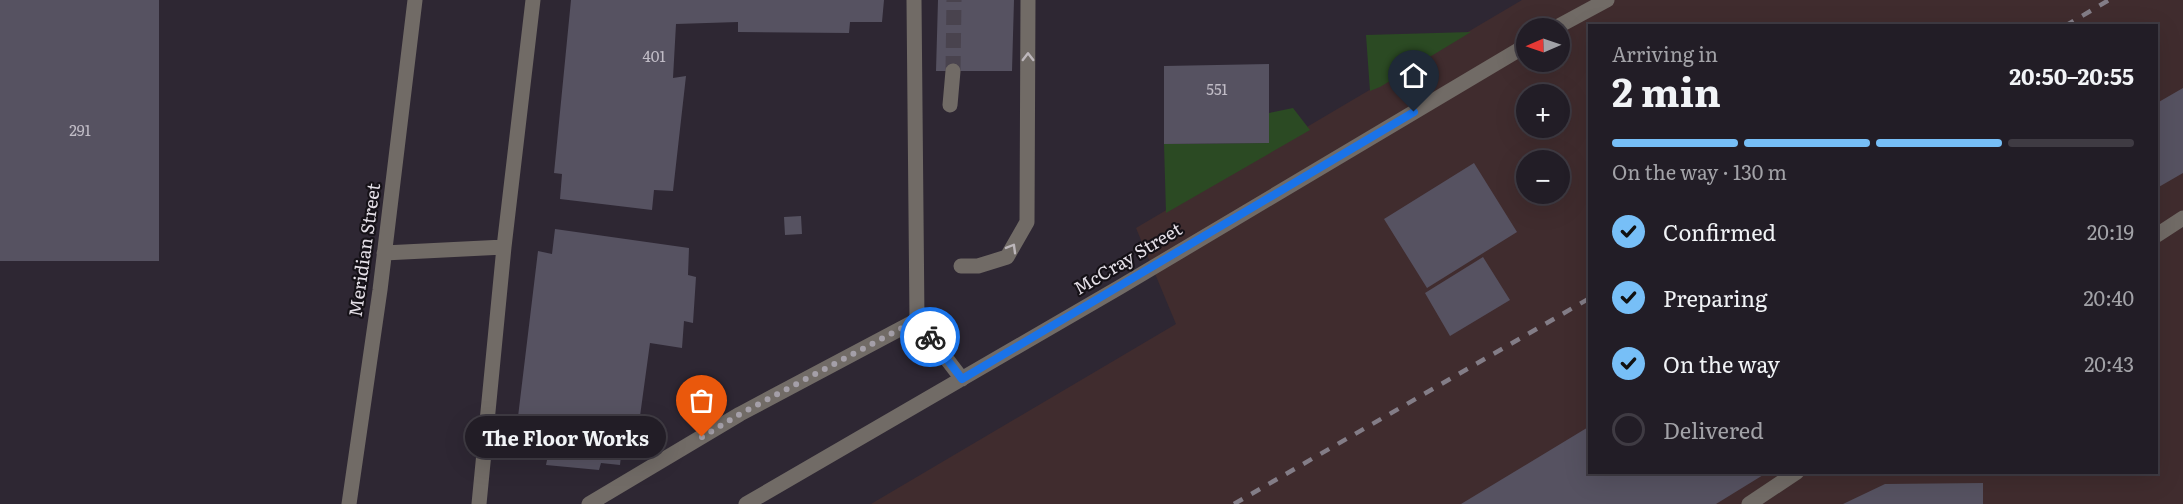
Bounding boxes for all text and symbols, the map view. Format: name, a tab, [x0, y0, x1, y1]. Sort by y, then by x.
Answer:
north arrow	[1516, 18, 1570, 72]
map controls	[1516, 18, 1570, 204]
text: Arriving in	[1612, 38, 1718, 68]
house number: 401	[642, 44, 666, 67]
pin	[1388, 50, 1439, 112]
one-way arrow	[1022, 52, 1034, 61]
icon: home	[1397, 59, 1430, 92]
text: 20:50–20:55	[2009, 59, 2134, 92]
text: 2 min	[1612, 61, 1721, 119]
house number: 551	[1206, 77, 1228, 100]
button: +	[1516, 84, 1570, 138]
house number: 291	[69, 118, 91, 141]
button: −	[1516, 150, 1570, 204]
text: On the way · 130 m	[1612, 156, 1787, 186]
street label: Meridian Street	[341, 180, 386, 318]
street label: McCray Street	[1068, 214, 1187, 301]
icon: check	[1612, 215, 1645, 248]
text: Confirmed	[1663, 215, 1776, 248]
text: 20:19	[2087, 216, 2134, 246]
one-way arrow	[1005, 244, 1017, 254]
icon: check	[1612, 281, 1645, 314]
text: Preparing	[1663, 281, 1767, 314]
text: 20:40	[2083, 282, 2134, 312]
courier	[900, 307, 960, 367]
icon: bike	[914, 321, 947, 354]
icon: check	[1612, 347, 1645, 380]
text: On the way	[1663, 347, 1780, 380]
text: 20:43	[2084, 348, 2134, 378]
pin	[676, 375, 727, 437]
icon: bag	[685, 384, 718, 417]
text: Delivered	[1663, 413, 1764, 446]
callout: The Floor Works	[465, 416, 666, 458]
text: The Floor Works	[482, 422, 649, 452]

